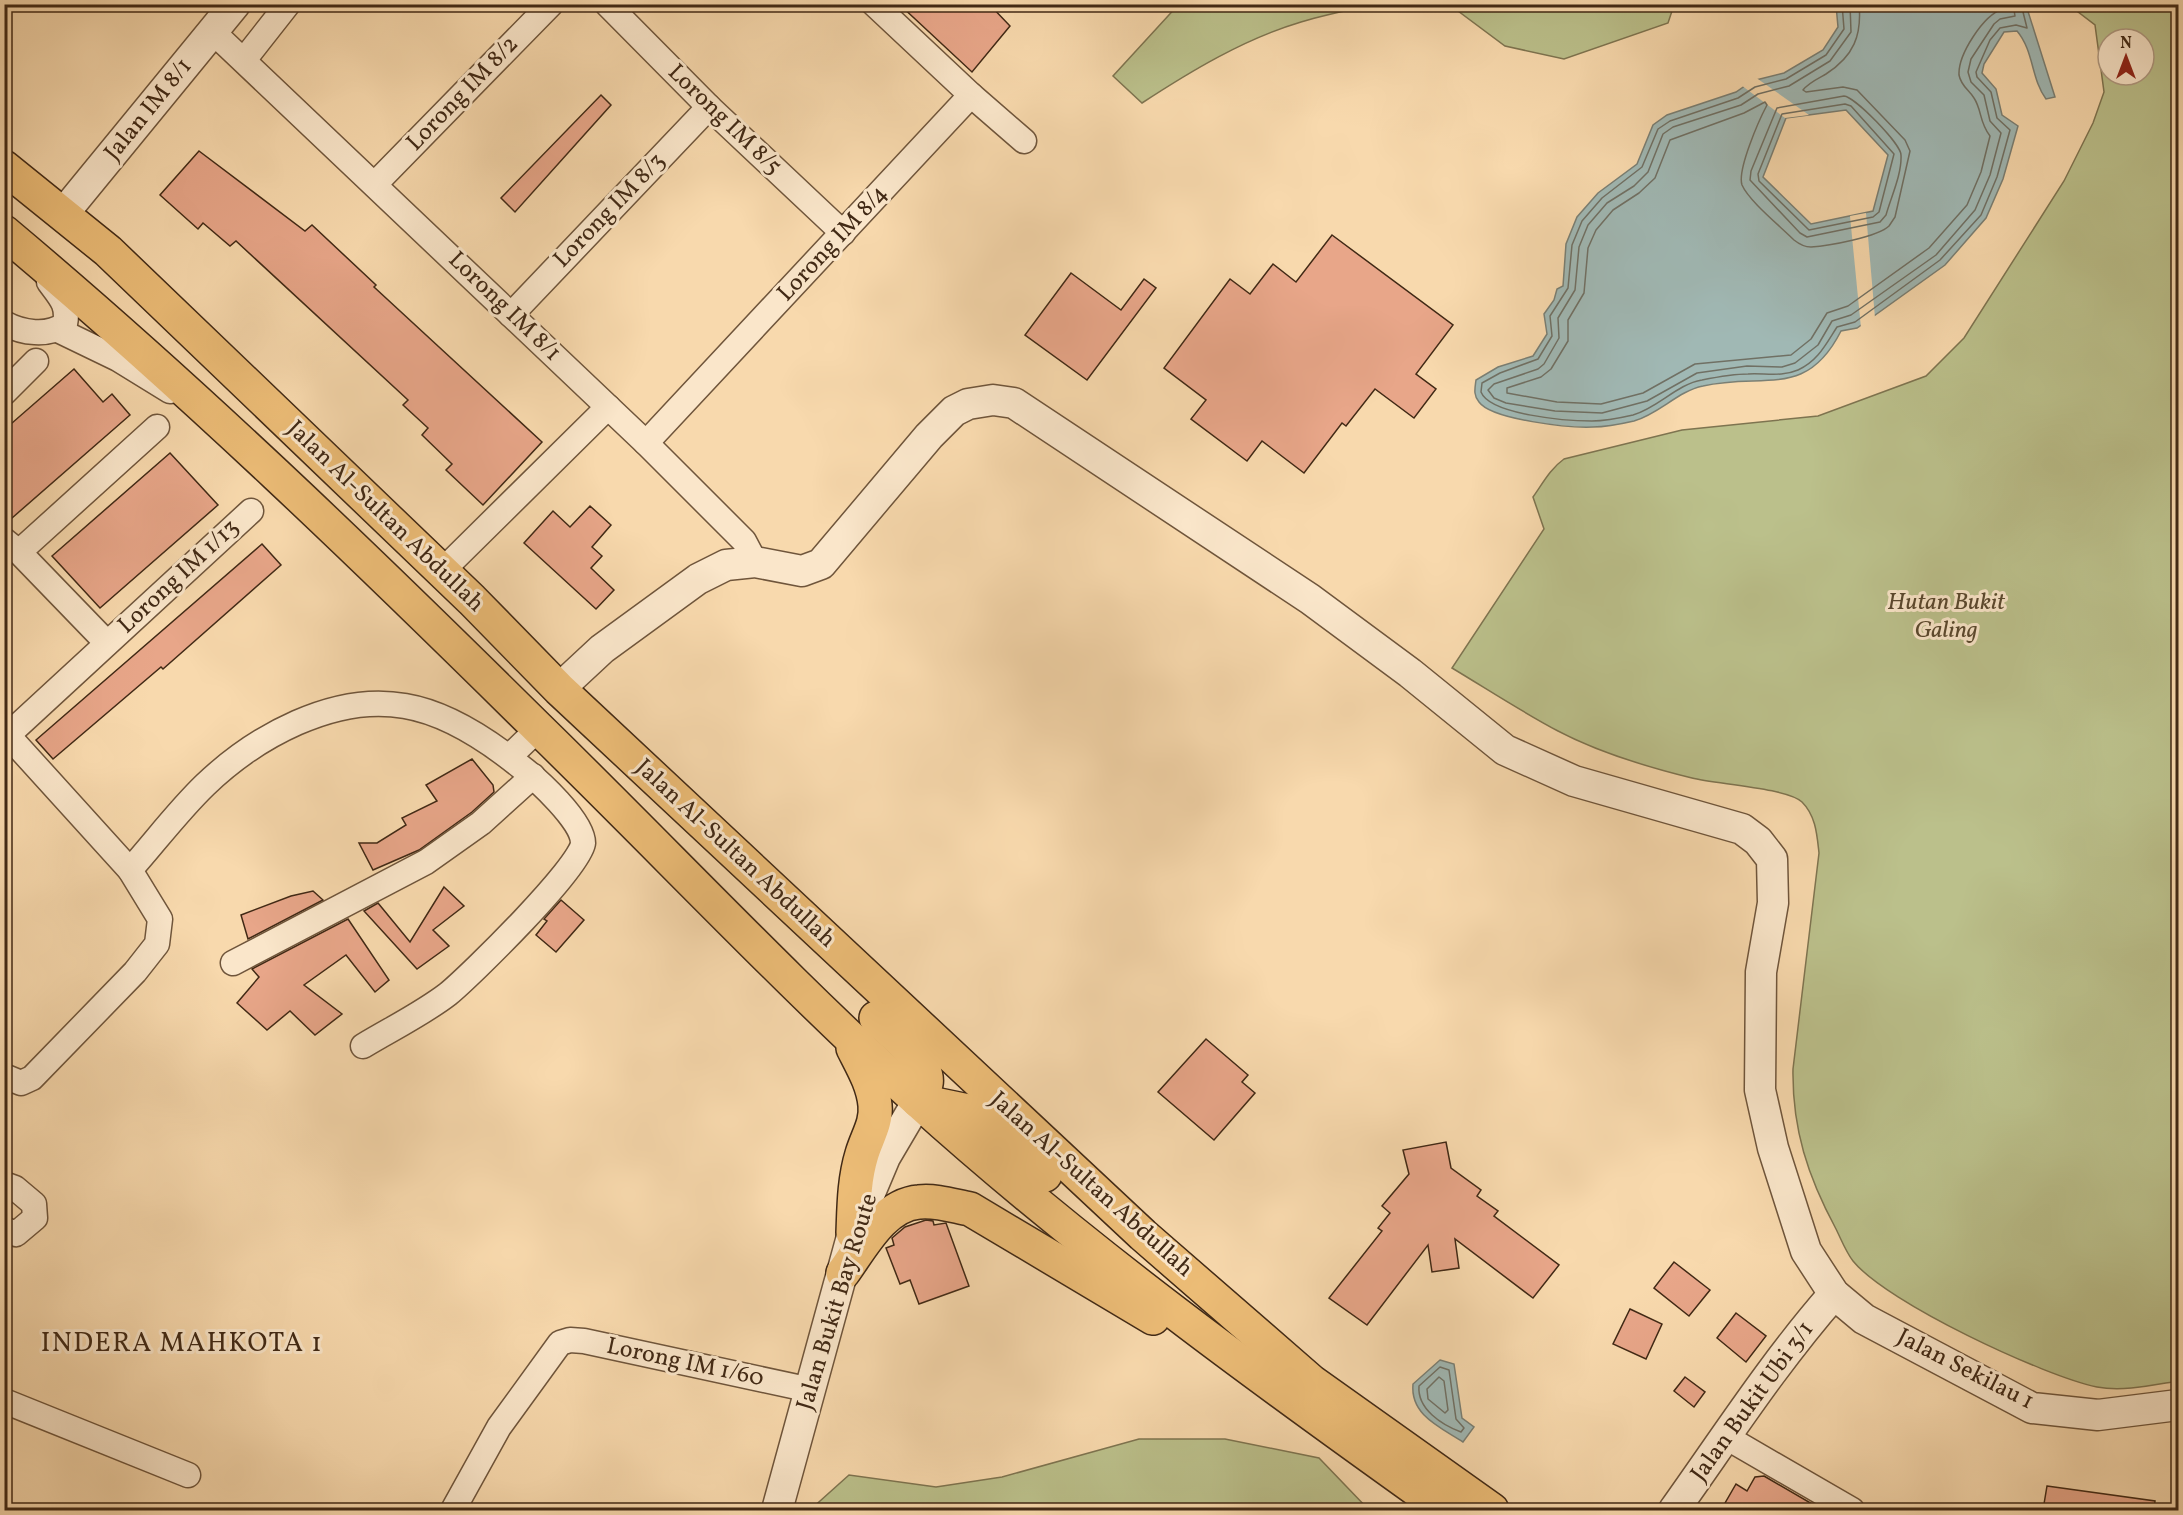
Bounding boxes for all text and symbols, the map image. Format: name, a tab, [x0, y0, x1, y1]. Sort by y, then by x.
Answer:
north arrow	[2096, 27, 2156, 87]
street label: Lorong IM 8/2	[399, 29, 527, 159]
text: N	[2120, 33, 2132, 55]
street label: Jalan IM 8/1	[97, 51, 201, 169]
street label: Lorong IM 8/5	[659, 57, 789, 183]
street label: Lorong IM 8/3	[546, 146, 674, 276]
street label: Lorong IM 8/4	[770, 178, 896, 310]
street label: Lorong IM 8/1	[440, 244, 568, 370]
street label: Jalan Al-Sultan Abdullah	[278, 413, 492, 621]
street label: Lorong IM 1/13	[111, 512, 247, 642]
park label: Hutan Bukit Galing	[1887, 586, 2006, 648]
street label: Jalan Al-Sultan Abdullah	[627, 752, 843, 956]
street label: Jalan Al-Sultan Abdullah	[982, 1084, 1200, 1286]
street label: Jalan Bukit Bay Route	[789, 1189, 887, 1415]
street label: Jalan Bukit Ubi 3/1	[1683, 1315, 1823, 1489]
street label: Jalan Sekilau 1	[1891, 1321, 2039, 1419]
district label: INDERA MAHKOTA 1	[41, 1325, 323, 1363]
street label: Lorong IM 1/60	[603, 1330, 767, 1396]

